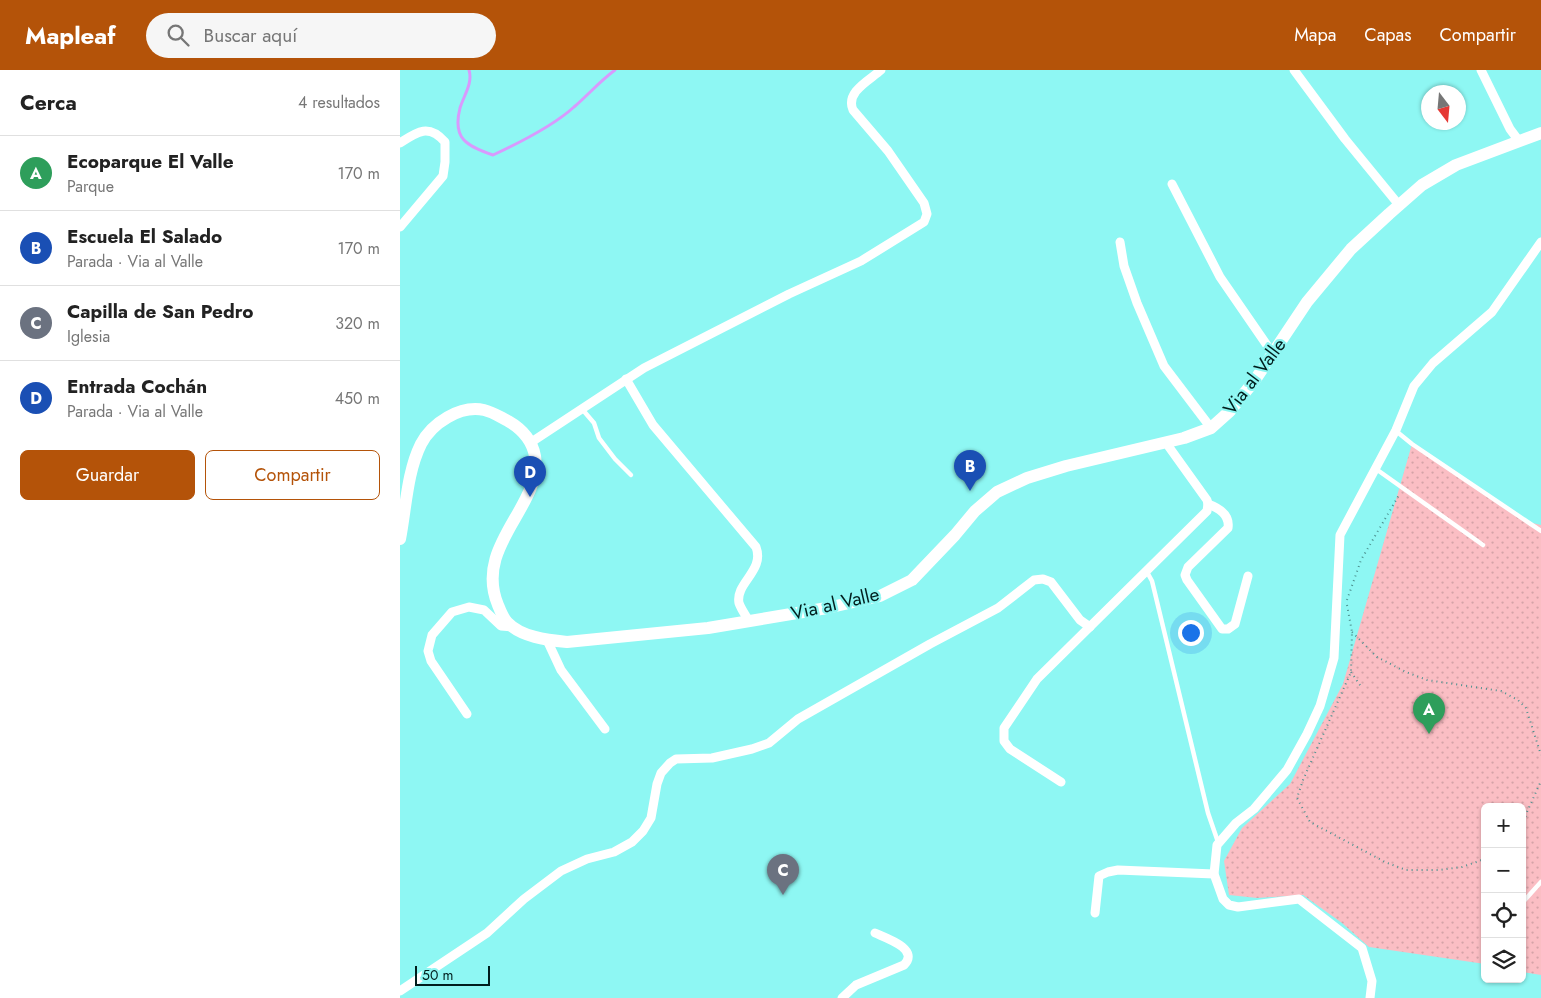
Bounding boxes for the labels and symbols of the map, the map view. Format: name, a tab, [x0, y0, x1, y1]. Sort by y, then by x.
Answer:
north arrow	[1421, 85, 1466, 130]
street label: Via al Valle	[1217, 332, 1292, 420]
pin: B	[954, 450, 986, 491]
pin: D	[514, 456, 546, 497]
street label: Via al Valle	[788, 580, 882, 627]
your location	[1178, 620, 1204, 646]
pin: A	[1413, 693, 1445, 734]
pin: C	[767, 854, 799, 895]
scale bar	[415, 963, 490, 986]

